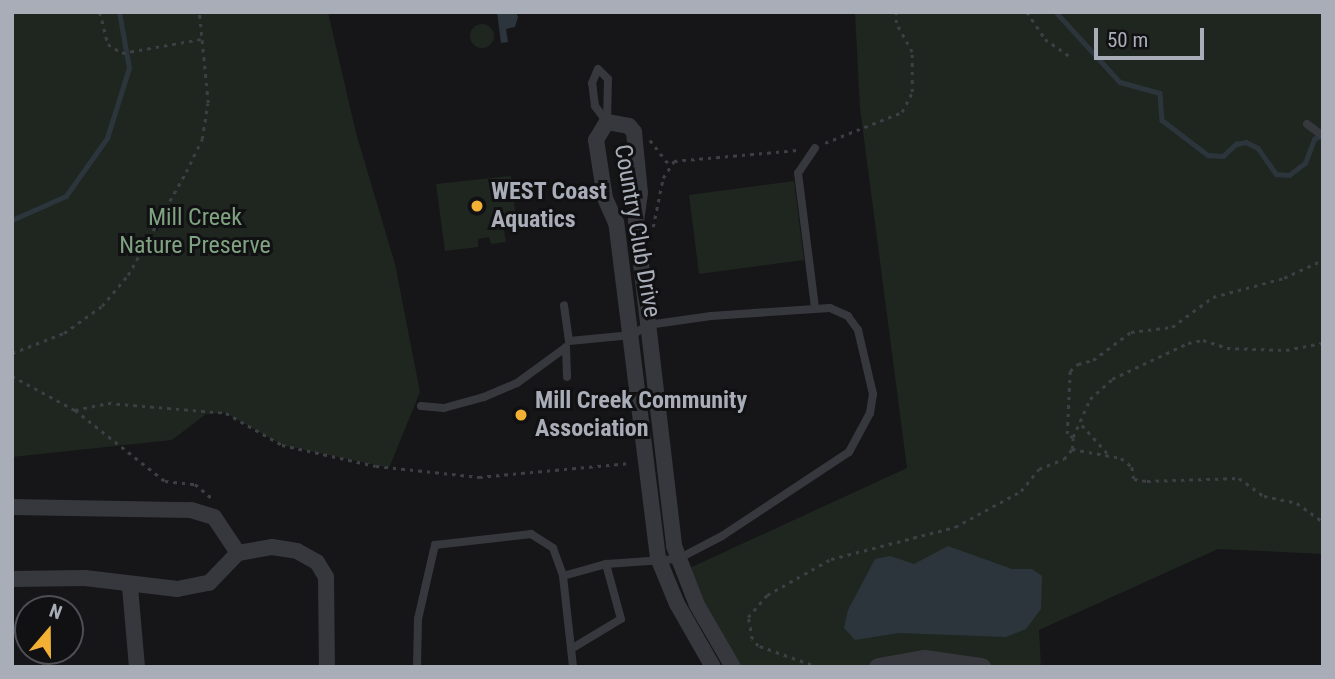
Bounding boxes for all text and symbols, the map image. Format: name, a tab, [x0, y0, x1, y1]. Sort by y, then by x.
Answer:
scale bar	[1097, 14, 1207, 58]
text: 50 m	[1107, 28, 1148, 52]
street label: Country Club Drive	[608, 142, 666, 320]
place label: WEST Coast Aquatics	[491, 178, 607, 234]
marker: WEST Coast Aquatics	[469, 198, 485, 214]
park label: Mill Creek Nature Preserve	[119, 204, 271, 260]
place label: Mill Creek Community Association	[535, 387, 747, 443]
marker: Mill Creek Community Association	[513, 407, 529, 423]
north arrow	[14, 595, 84, 665]
text: N	[46, 599, 65, 624]

